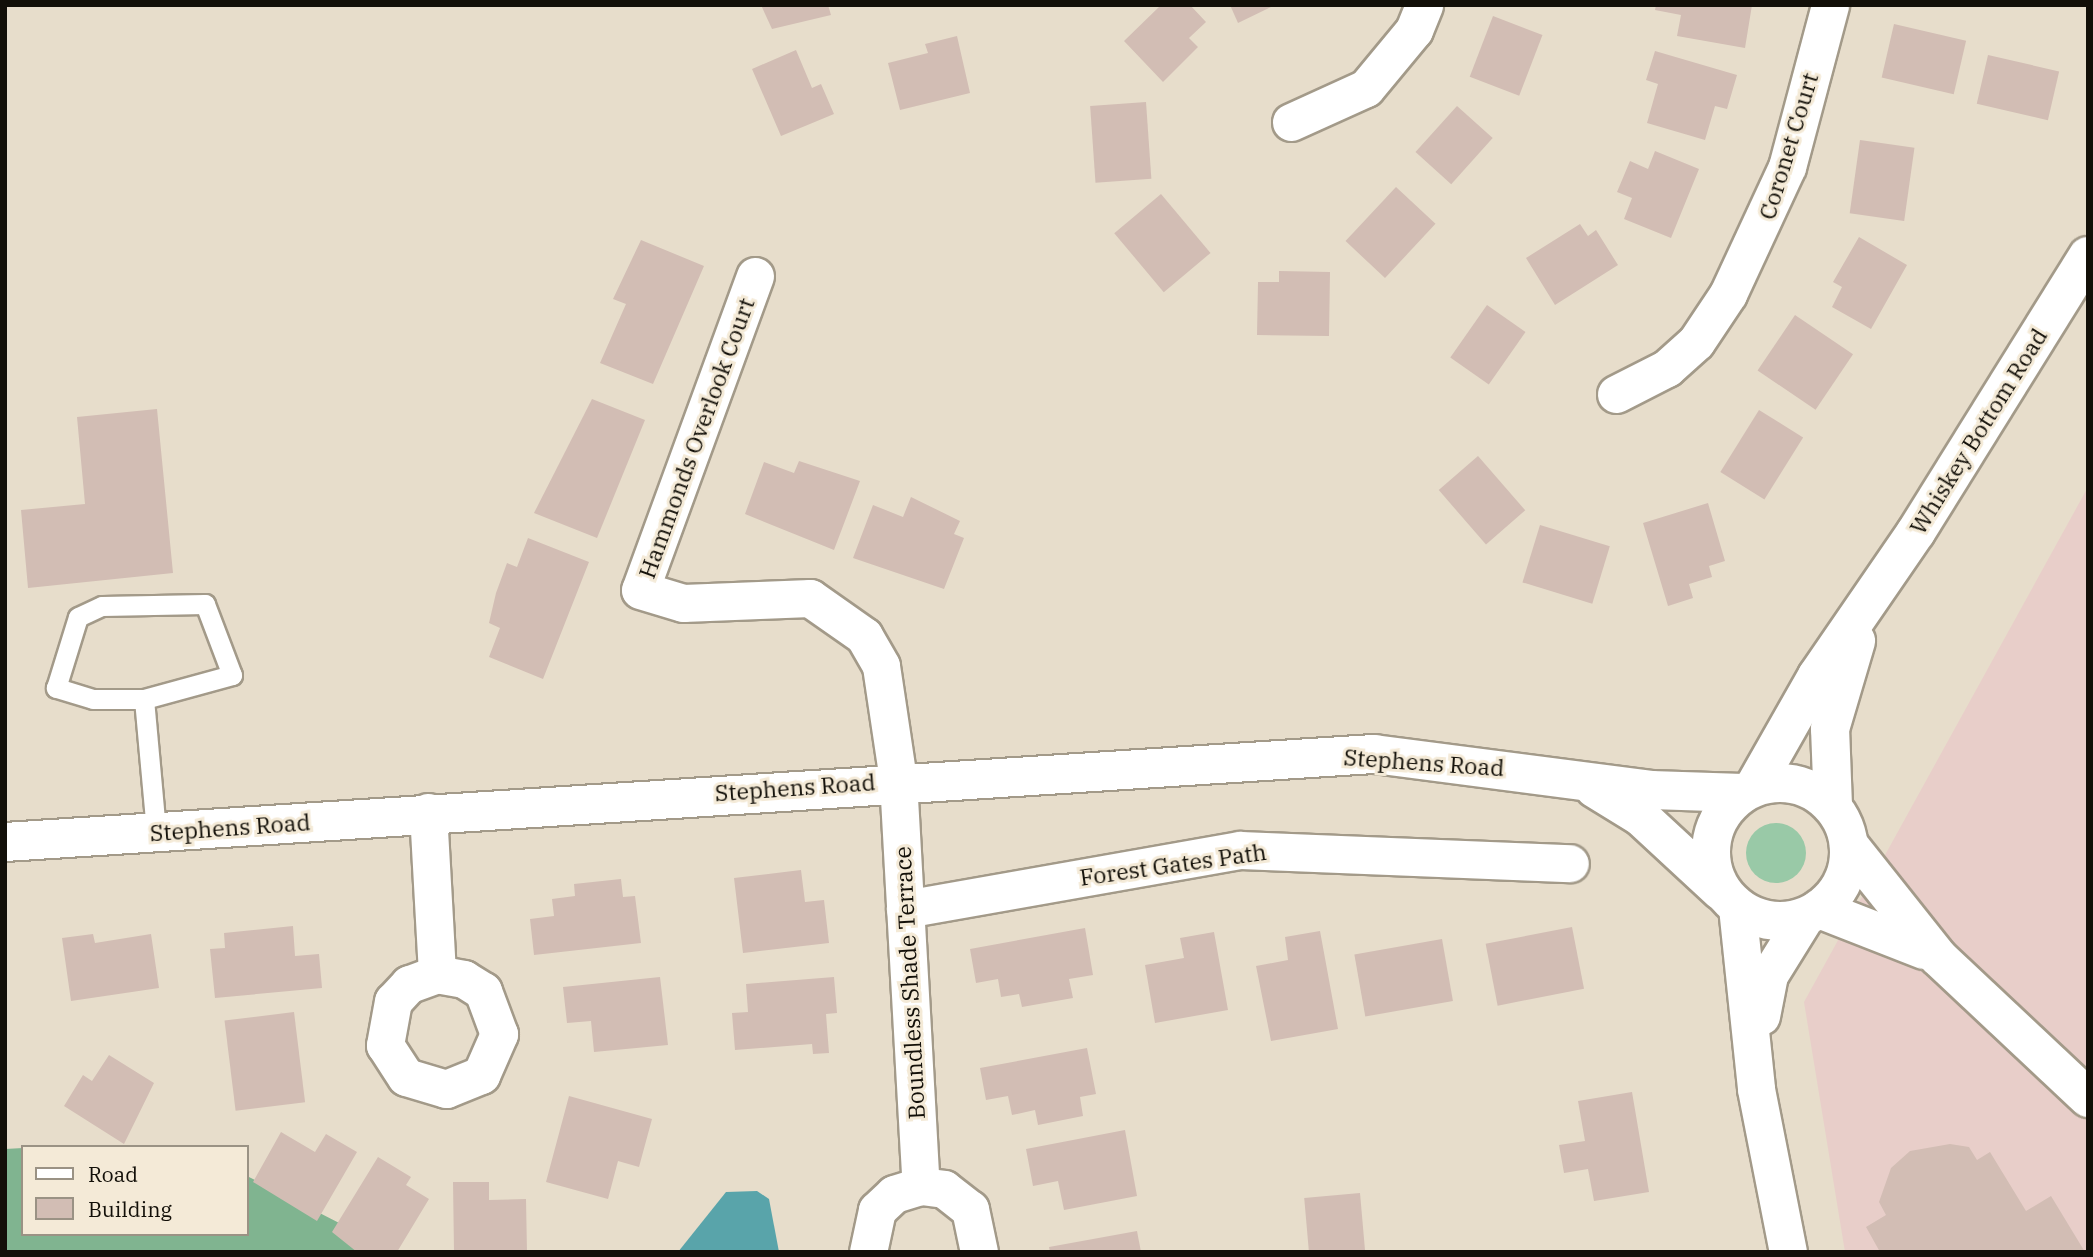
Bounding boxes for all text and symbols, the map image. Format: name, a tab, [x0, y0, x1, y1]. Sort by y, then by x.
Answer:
street label: Coronet Court	[1753, 69, 1823, 223]
street label: Hammonds Overlook Court	[632, 294, 760, 582]
street label: Whiskey Bottom Road	[1903, 323, 2053, 539]
street label: Stephens Road	[1343, 743, 1505, 781]
street label: Stephens Road	[714, 768, 876, 806]
street label: Stephens Road	[149, 808, 311, 846]
street label: Forest Gates Path	[1078, 837, 1268, 891]
street label: Boundless Shade Terrace	[888, 846, 930, 1120]
legend	[21, 1145, 248, 1236]
text: Road	[88, 1160, 138, 1188]
text: Building	[88, 1195, 172, 1223]

